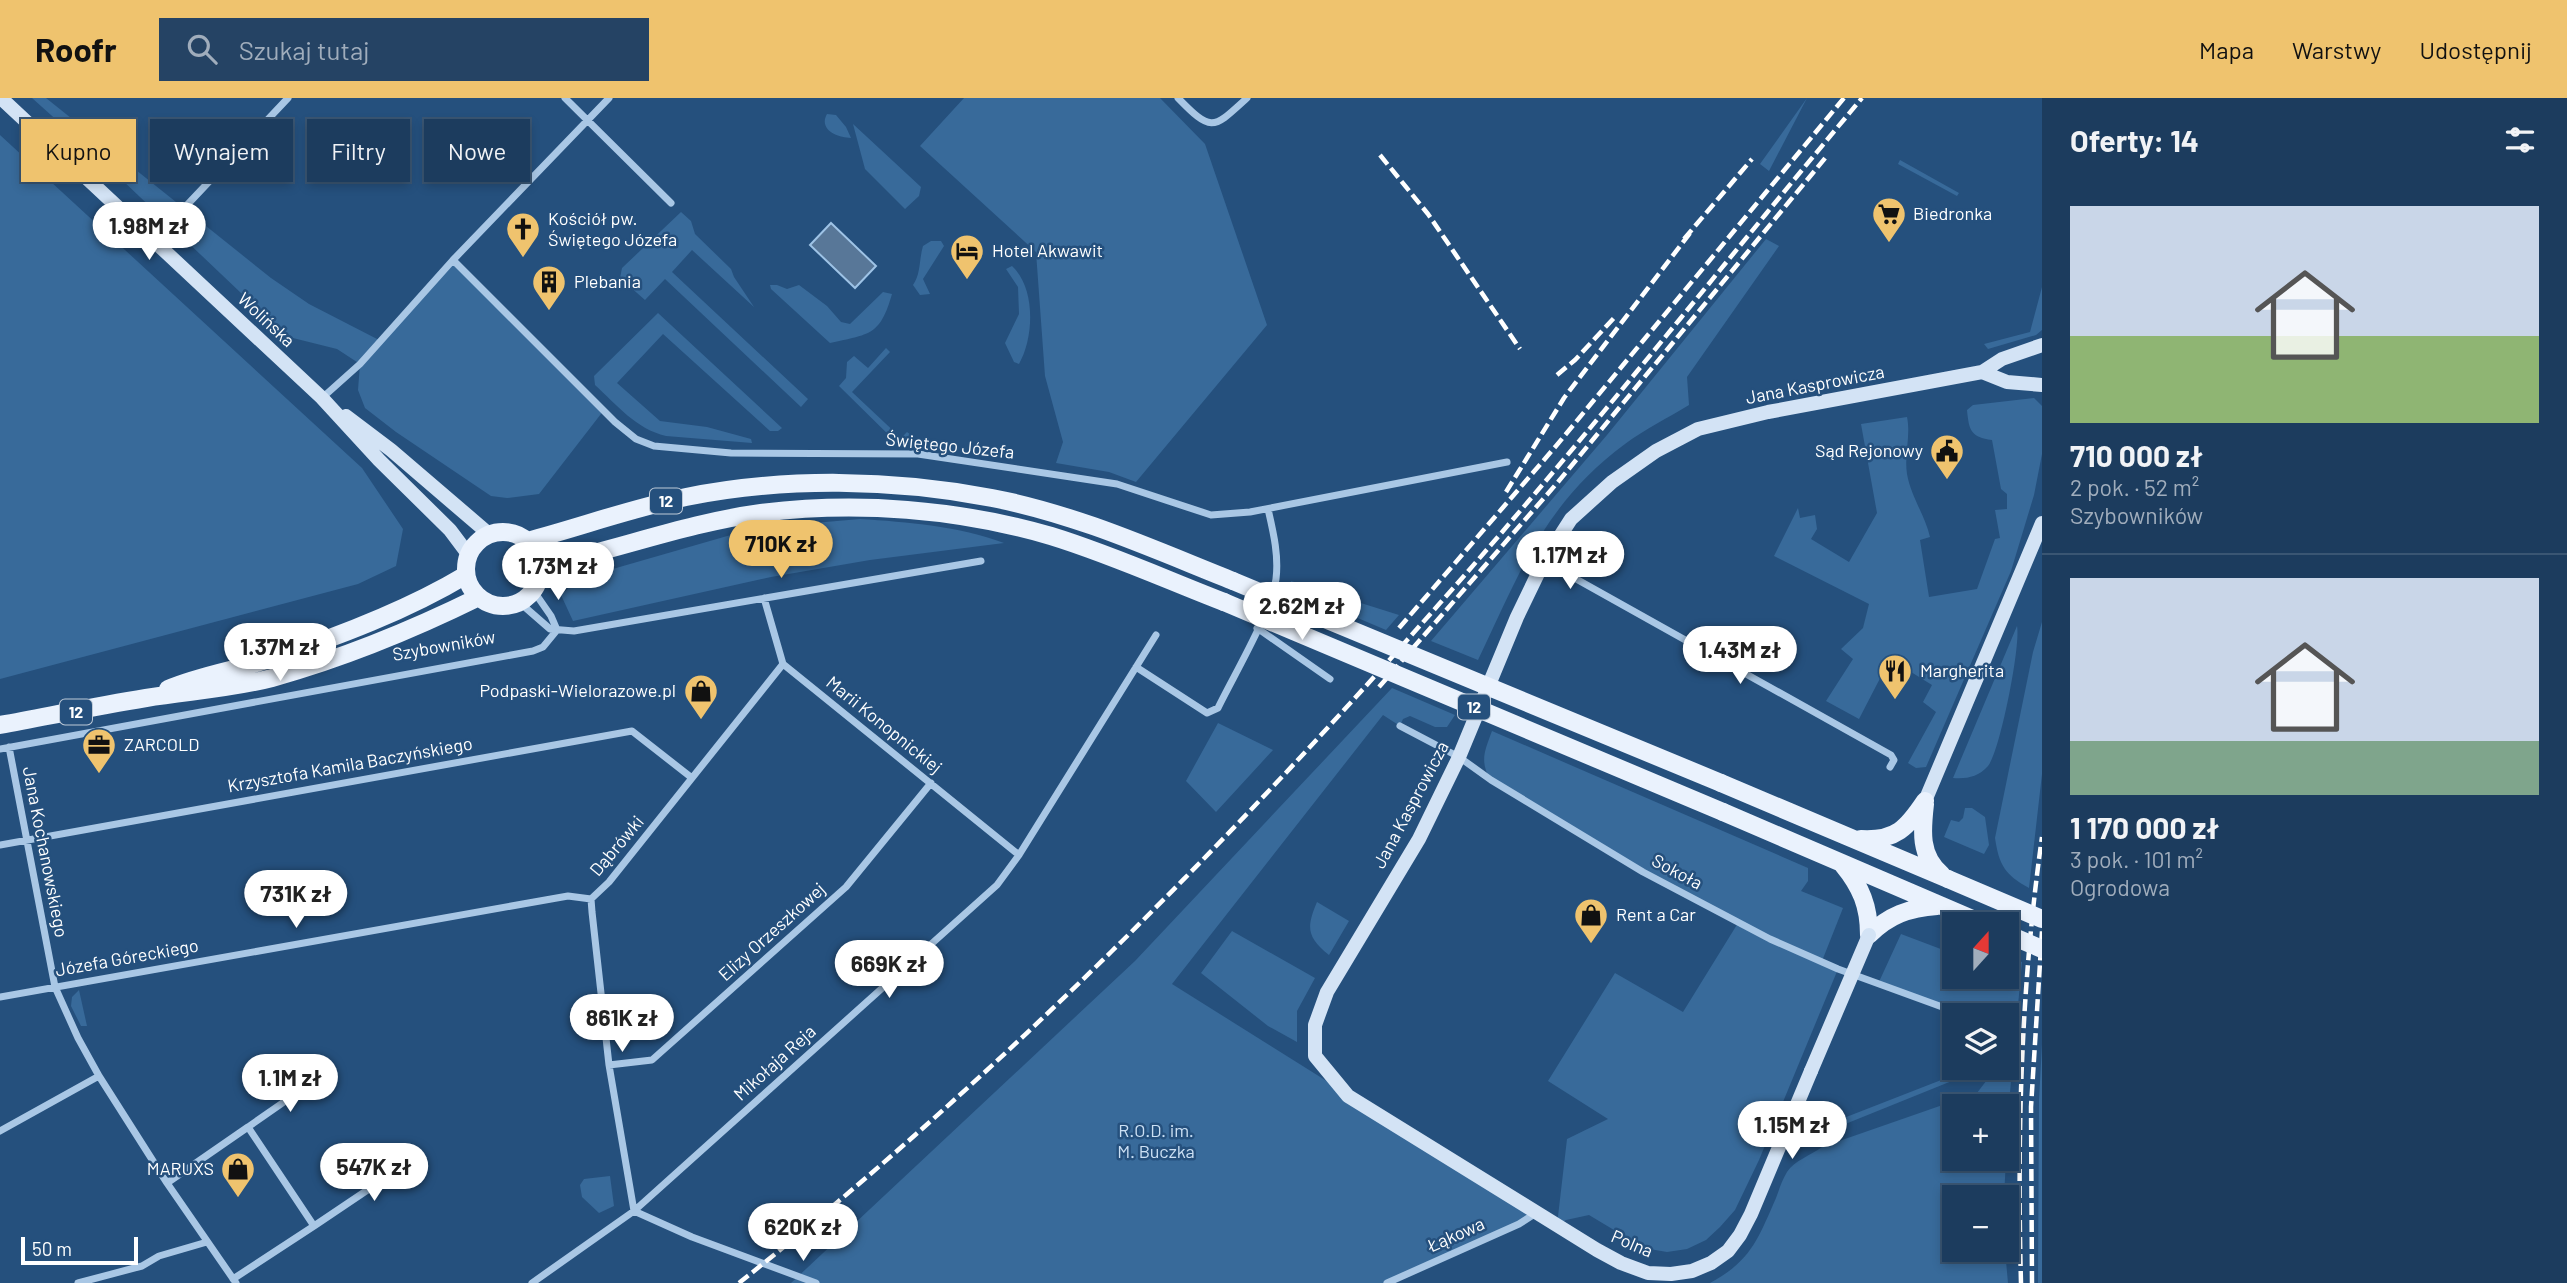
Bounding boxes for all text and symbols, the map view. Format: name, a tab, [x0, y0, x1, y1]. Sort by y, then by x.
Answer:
search box	[159, 18, 649, 81]
text: Roofr	[35, 29, 117, 69]
icon: search	[183, 30, 221, 68]
text: Szukaj tutaj	[239, 34, 370, 65]
text: Mapa	[2199, 35, 2254, 64]
text: Warstwy	[2292, 35, 2381, 64]
text: Udostępnij	[2419, 35, 2532, 64]
chip: Kupno	[21, 119, 136, 182]
chip: Wynajem	[150, 119, 293, 182]
chip: Filtry	[307, 119, 410, 182]
chip: Nowe	[424, 119, 530, 182]
icon: filters	[2501, 121, 2539, 159]
text: Oferty: 14	[2070, 122, 2199, 158]
supermarket icon: Biedronka	[1870, 195, 1908, 244]
pin: 1.98M zł	[77, 202, 221, 262]
place label: Biedronka	[1913, 202, 1992, 224]
place label: Kościół pw. Świętego Józefa	[548, 207, 677, 250]
church icon: Kościół pw. Świętego Józefa	[504, 210, 542, 259]
text: 1.98M zł	[109, 211, 189, 239]
hotel icon: Hotel Akwawit	[948, 232, 986, 281]
place label: Hotel Akwawit	[992, 239, 1103, 261]
icon: home	[2242, 252, 2368, 378]
building icon: Plebania	[530, 263, 568, 312]
place label: Plebania	[574, 270, 641, 292]
street label: Wolińska	[234, 287, 300, 351]
street label: Jana Kasprowicza	[1744, 360, 1886, 408]
street label: Świętego Józefa	[885, 427, 1016, 463]
public building icon: Sąd Rejonowy	[1928, 432, 1966, 481]
text: 710 000 zł	[2070, 437, 2203, 473]
place label: Sąd Rejonowy	[1815, 439, 1923, 461]
text: 2 pok. · 52 m²	[2070, 473, 2199, 501]
road number: 12	[650, 488, 682, 514]
text: Szybowników	[2070, 501, 2203, 529]
pin: 710K zł	[716, 520, 846, 580]
text: 710K zł	[745, 529, 817, 557]
pin: 1.17M zł	[1498, 532, 1642, 591]
text: 1.17M zł	[1532, 540, 1608, 568]
pin: 1.73M zł	[486, 542, 630, 602]
text: 1.73M zł	[518, 551, 598, 579]
pin: 2.62M zł	[1230, 582, 1374, 642]
text: 2.62M zł	[1259, 591, 1345, 619]
pin: 1.37M zł	[208, 624, 352, 683]
icon: home	[2242, 624, 2368, 750]
street label: Szybowników	[391, 625, 497, 665]
pin: 1.43M zł	[1668, 626, 1812, 686]
text: 1.37M zł	[240, 632, 320, 660]
text: 1.43M zł	[1699, 635, 1781, 663]
restaurant icon: Margherita	[1876, 652, 1914, 701]
place label: Margherita	[1920, 659, 2004, 681]
street label: Marii Konopnickiej	[822, 671, 947, 778]
shop icon: Podpaski-Wielorazowe.pl	[682, 672, 720, 721]
place label: Podpaski-Wielorazowe.pl	[479, 679, 676, 701]
road number: 12	[1458, 694, 1490, 720]
road number: 12	[60, 699, 92, 724]
office icon: ZARCOLD	[80, 726, 118, 775]
street label: Krzysztofa Kamila Baczyńskiego	[226, 732, 474, 796]
place label: ZARCOLD	[124, 733, 199, 755]
street label: Jana Kasprowicza	[1367, 737, 1453, 872]
street label: Jana Kochanowskiego	[19, 764, 73, 939]
text: 1 170 000 zł	[2070, 809, 2219, 845]
street label: Dąbrówki	[585, 811, 648, 880]
text: 3 pok. · 101 m²	[2070, 845, 2203, 873]
street label: Sokoła	[1648, 849, 1707, 894]
pin: 731K zł	[231, 870, 361, 930]
text: Ogrodowa	[2070, 873, 2170, 901]
street label: Elizy Orzeszkowej	[713, 877, 829, 985]
text: 731K zł	[260, 879, 332, 907]
shop icon: Rent a Car	[1572, 896, 1610, 945]
place label: Rent a Car	[1616, 903, 1696, 925]
north arrow	[1942, 912, 2020, 989]
map controls	[1942, 912, 2019, 1262]
street label: Józefa Góreckiego	[53, 934, 200, 980]
pin: 669K zł	[824, 940, 954, 1000]
text: 669K zł	[851, 949, 927, 977]
pin: 861K zł	[557, 995, 687, 1054]
text: 861K zł	[586, 1003, 658, 1031]
button: layers	[1942, 1003, 2019, 1080]
street label: Mikołaja Reja	[729, 1020, 820, 1105]
pin: 1.1M zł	[225, 1054, 355, 1114]
text: 1.1M zł	[258, 1063, 322, 1091]
button: +	[1942, 1094, 2019, 1171]
pin: 1.15M zł	[1720, 1102, 1864, 1161]
text: 1.15M zł	[1754, 1110, 1830, 1138]
park label: R.O.D. im. M. Buczka	[1117, 1119, 1195, 1162]
pin: 547K zł	[309, 1144, 439, 1203]
shop icon: MARUXS	[219, 1150, 257, 1199]
text: 547K zł	[336, 1152, 412, 1180]
place label: MARUXS	[147, 1157, 214, 1179]
button: −	[1942, 1185, 2019, 1262]
pin: 620K zł	[738, 1204, 868, 1263]
text: 620K zł	[764, 1212, 842, 1240]
street label: Łąkowa	[1423, 1212, 1488, 1257]
street label: Polna	[1608, 1225, 1657, 1262]
scale bar	[21, 1234, 138, 1266]
text: 50 m	[32, 1237, 72, 1260]

